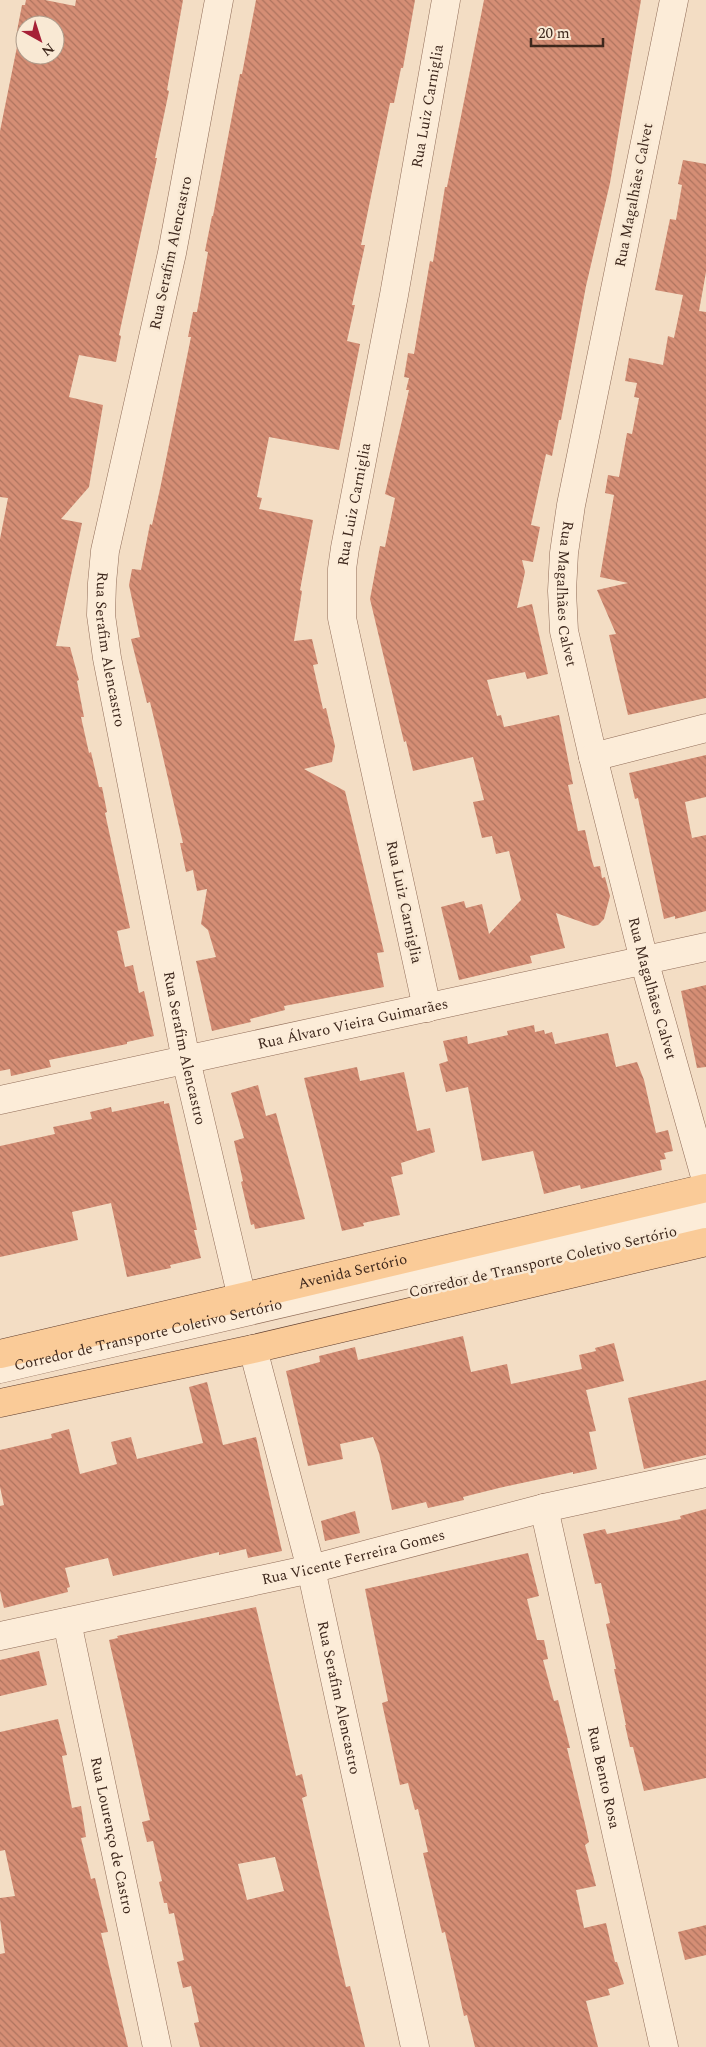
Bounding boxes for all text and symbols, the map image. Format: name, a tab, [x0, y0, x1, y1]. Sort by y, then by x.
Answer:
north arrow	[15, 15, 65, 65]
scale bar	[531, 15, 604, 47]
text: 20 m	[538, 22, 570, 45]
text: N	[37, 38, 59, 61]
street label: Rua Luiz Carniglia	[405, 42, 450, 170]
street label: Rua Magalhães Calvet	[609, 121, 659, 269]
street label: Rua Serafim Alencastro	[143, 174, 199, 332]
street label: Rua Luiz Carniglia	[331, 440, 377, 567]
street label: Rua Magalhães Calvet	[550, 519, 583, 669]
street label: Rua Serafim Alencastro	[89, 571, 132, 729]
street label: Rua Luiz Carniglia	[380, 838, 428, 966]
street label: Rua Magalhães Calvet	[622, 915, 683, 1062]
street label: Rua Serafim Alencastro	[157, 969, 212, 1127]
street label: Rua Álvaro Vieira Guimarães	[255, 992, 450, 1055]
street label: Corredor de Transporte Coletivo Sertório	[407, 1220, 679, 1304]
street label: Avenida Sertório	[295, 1247, 409, 1295]
street label: Corredor de Transporte Coletivo Sertório	[12, 1292, 284, 1377]
street label: Rua Vicente Ferreira Gomes	[259, 1523, 447, 1591]
street label: Rua Serafim Alencastro	[311, 1618, 367, 1776]
street label: Rua Bento Rosa	[581, 1724, 627, 1832]
street label: Rua Lourenço de Castro	[84, 1755, 140, 1916]

